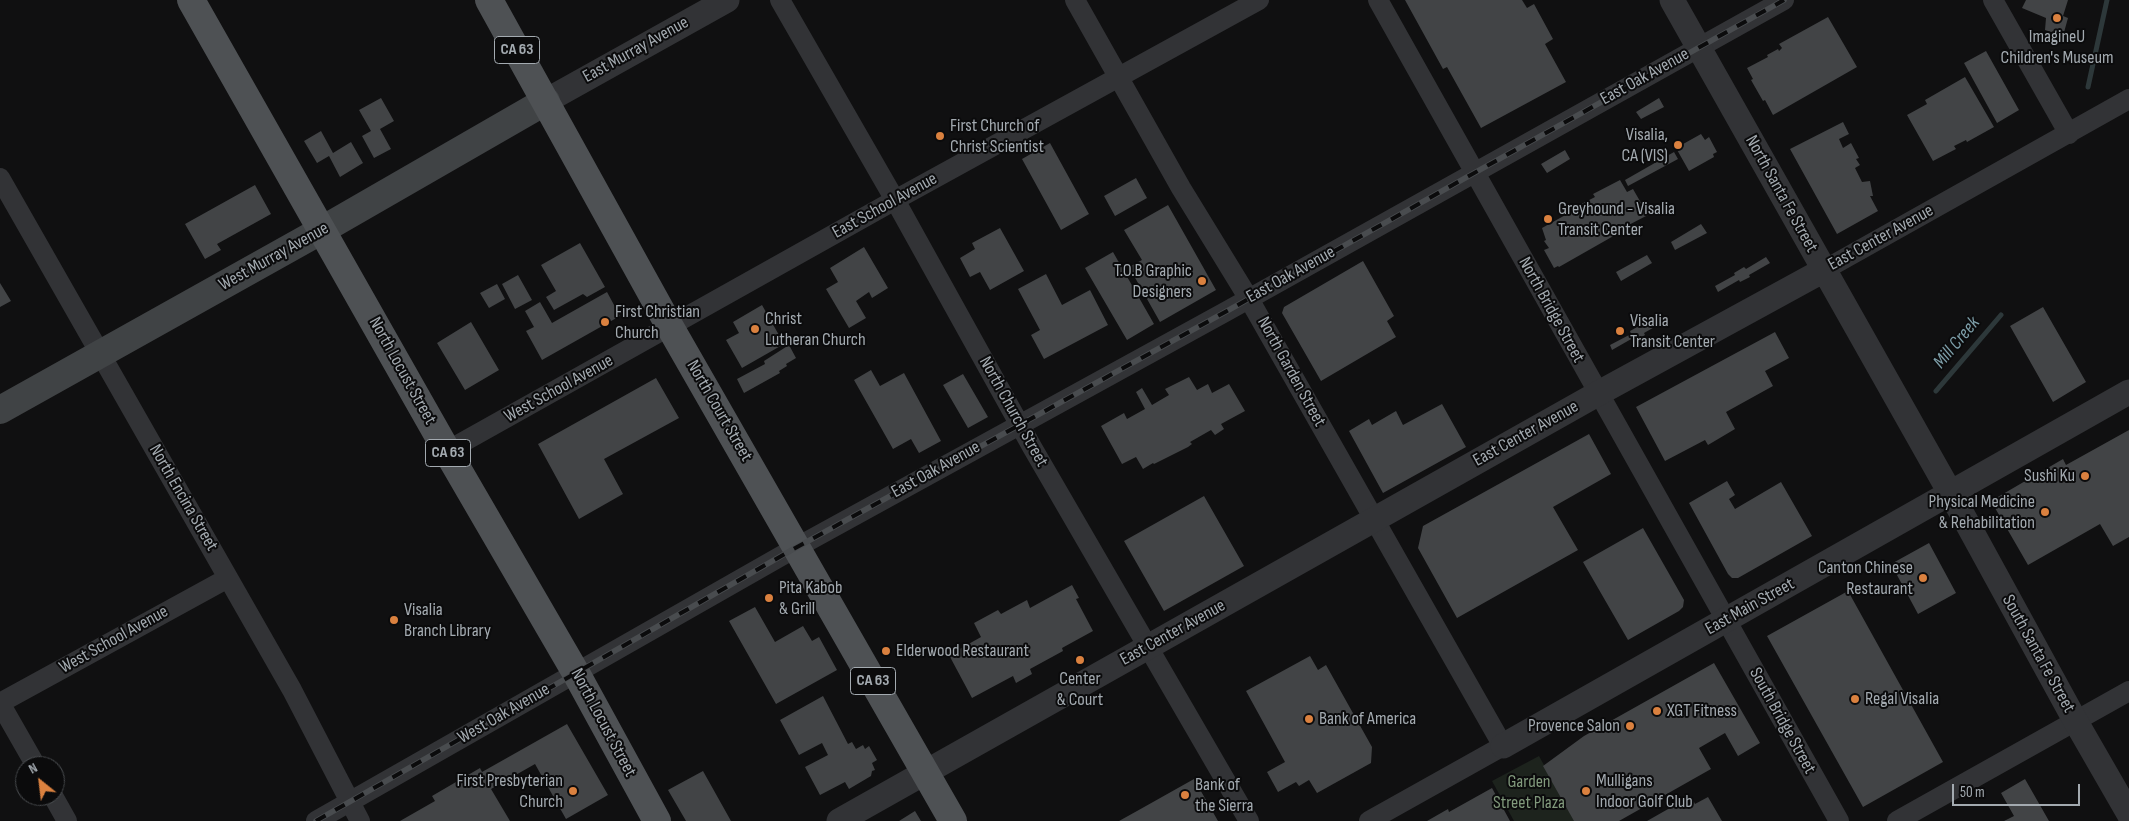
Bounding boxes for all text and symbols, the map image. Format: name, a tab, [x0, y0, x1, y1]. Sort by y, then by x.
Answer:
street label: East Murray Avenue	[579, 12, 693, 88]
marker: ImagineU Children's Museum	[2051, 12, 2063, 24]
place label: ImagineU Children's Museum	[2001, 26, 2113, 68]
road number: CA 63	[494, 36, 540, 64]
street label: East Oak Avenue	[1597, 44, 1693, 110]
place label: First Church of Christ Scientist	[950, 115, 1044, 158]
place label: Visalia, CA (VIS)	[1621, 124, 1668, 166]
marker: First Church of Christ Scientist	[934, 130, 946, 142]
street label: North Santa Fe Street	[1740, 132, 1822, 256]
marker: Visalia, CA (VIS)	[1672, 139, 1684, 151]
street label: East School Avenue	[829, 168, 941, 244]
place label: Greyhound - Visalia Transit Center	[1558, 198, 1675, 240]
street label: East Center Avenue	[1825, 200, 1937, 276]
marker: Greyhound - Visalia Transit Center	[1542, 213, 1554, 225]
street label: West Murray Avenue	[215, 218, 333, 296]
street label: East Oak Avenue	[1243, 242, 1339, 308]
street label: North Bridge Street	[1513, 253, 1589, 367]
place label: T.O.B Graphic Designers	[1114, 260, 1192, 302]
marker: T.O.B Graphic Designers	[1196, 275, 1208, 287]
place label: First Christian Church	[615, 301, 700, 344]
place label: Christ Lutheran Church	[765, 308, 866, 350]
place label: Visalia Transit Center	[1630, 310, 1715, 352]
street label: North Locust Street	[364, 313, 440, 429]
street label: North Garden Street	[1252, 313, 1330, 431]
water label: Mill Creek	[1929, 313, 1985, 373]
marker: First Christian Church	[599, 316, 611, 328]
marker: Christ Lutheran Church	[749, 323, 761, 335]
marker: Visalia Transit Center	[1614, 325, 1626, 337]
street label: West School Avenue	[501, 350, 617, 428]
street label: North Church Street	[974, 353, 1052, 471]
street label: North Court Street	[681, 357, 757, 465]
street label: East Center Avenue	[1470, 396, 1582, 472]
street label: East Oak Avenue	[888, 437, 984, 503]
road number: CA 63	[426, 439, 470, 466]
street label: North Encina Street	[144, 441, 222, 555]
place label: Sushi Ku	[2024, 465, 2075, 487]
marker: Sushi Ku	[2079, 470, 2091, 482]
place label: Physical Medicine & Rehabilitation	[1929, 491, 2035, 534]
marker: Physical Medicine & Rehabilitation	[2039, 506, 2051, 518]
place label: Canton Chinese Restaurant	[1818, 557, 1913, 600]
marker: Canton Chinese Restaurant	[1917, 572, 1929, 584]
street label: East Main Street	[1702, 574, 1798, 640]
place label: Pita Kabob & Grill	[779, 577, 843, 620]
street label: South Santa Fe Street	[1997, 591, 2079, 717]
marker: Pita Kabob & Grill	[763, 592, 775, 604]
street label: East Center Avenue	[1117, 595, 1229, 671]
place label: Visalia Branch Library	[404, 599, 491, 642]
street label: West School Avenue	[56, 601, 172, 679]
marker: Visalia Branch Library	[388, 614, 400, 626]
place label: Elderwood Restaurant	[896, 640, 1029, 662]
marker: Elderwood Restaurant	[880, 645, 892, 657]
marker: Center & Court	[1074, 654, 1086, 666]
street label: South Bridge Street	[1744, 664, 1820, 778]
street label: North Locust Street	[565, 665, 641, 781]
road number: CA 63	[850, 668, 896, 694]
place label: Center & Court	[1057, 668, 1103, 711]
street label: West Oak Avenue	[454, 679, 554, 749]
place label: Regal Visalia	[1865, 688, 1939, 710]
marker: Regal Visalia	[1849, 693, 1861, 705]
place label: XGT Fitness	[1667, 700, 1737, 722]
marker: XGT Fitness	[1651, 705, 1663, 717]
place label: Bank of America	[1319, 708, 1416, 730]
marker: Bank of America	[1303, 713, 1315, 725]
place label: Provence Salon	[1528, 715, 1620, 737]
marker: Provence Salon	[1624, 720, 1636, 732]
north arrow	[15, 756, 65, 806]
text: N	[26, 759, 40, 778]
place label: First Presbyterian Church	[457, 770, 563, 812]
place label: Mulligans Indoor Golf Club	[1596, 770, 1693, 812]
park label: Garden Street Plaza	[1493, 771, 1565, 814]
place label: Bank of the Sierra	[1195, 774, 1254, 816]
scale bar	[1954, 774, 2082, 806]
text: 50 m	[1960, 783, 1985, 802]
marker: First Presbyterian Church	[567, 785, 579, 797]
marker: Mulligans Indoor Golf Club	[1580, 785, 1592, 797]
marker: Bank of the Sierra	[1179, 789, 1191, 801]

